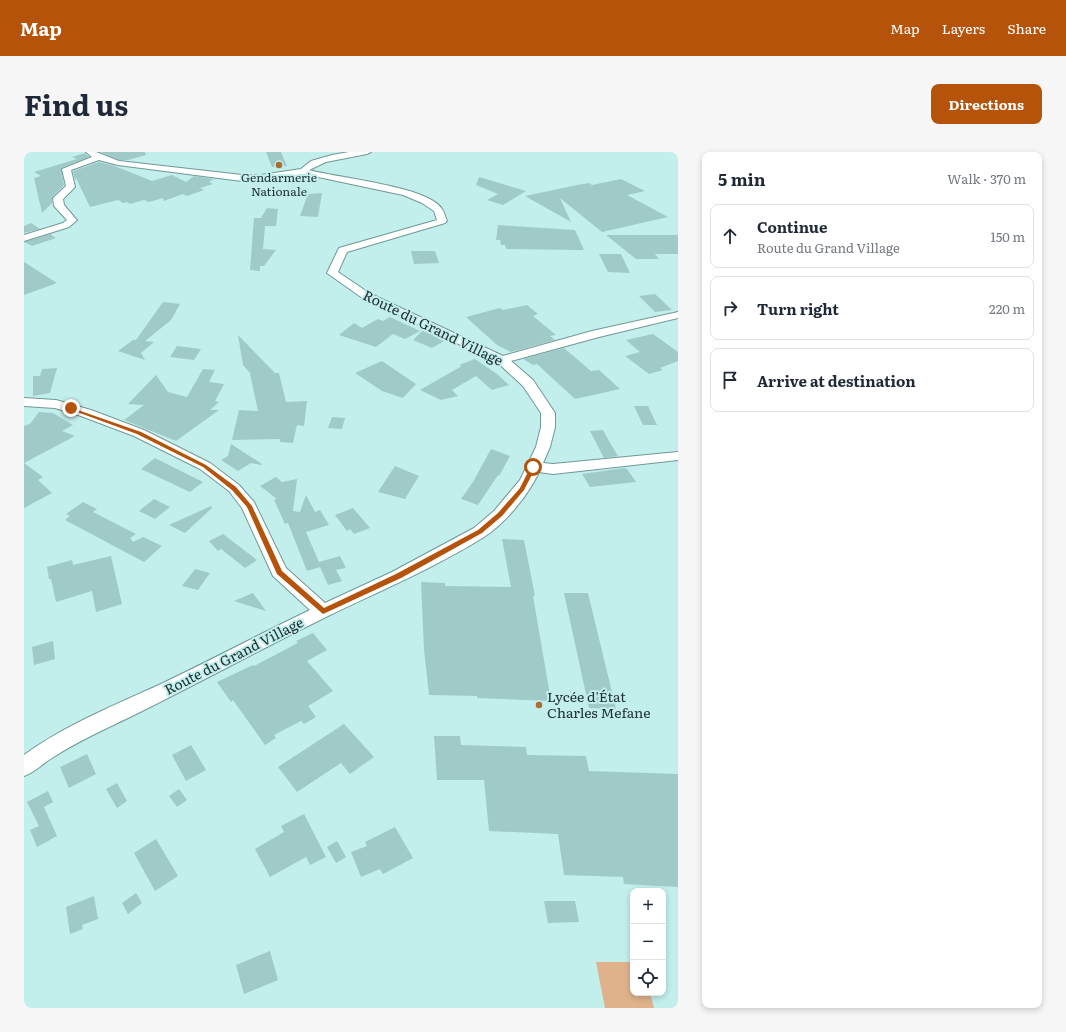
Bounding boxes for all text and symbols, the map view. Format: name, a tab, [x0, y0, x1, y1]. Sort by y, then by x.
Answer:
text: Map	[20, 14, 62, 42]
text: Map	[890, 18, 920, 38]
text: Layers	[942, 18, 985, 38]
text: Share	[1007, 18, 1046, 38]
text: Find us	[24, 83, 128, 125]
button: Directions	[931, 84, 1042, 124]
marker: Gendarmerie Nationale	[274, 160, 284, 170]
text: 5 min	[718, 166, 766, 191]
place label: Gendarmerie Nationale	[241, 168, 317, 200]
text: Walk · 370 m	[947, 169, 1026, 188]
text: Continue	[757, 215, 827, 238]
icon: ahead	[719, 225, 741, 247]
text: 150 m	[990, 227, 1025, 246]
text: Route du Grand Village	[757, 238, 900, 257]
street label: Route du Grand Village	[360, 284, 507, 370]
icon: right	[719, 297, 741, 319]
text: Turn right	[757, 297, 839, 320]
text: 220 m	[989, 299, 1025, 318]
icon: arrive	[719, 369, 741, 391]
text: Arrive at destination	[757, 369, 916, 392]
route end	[62, 399, 80, 417]
route start	[524, 458, 542, 476]
street label: Route du Grand Village	[161, 611, 307, 699]
place label: Lycée d'État Charles Mefane	[547, 686, 651, 722]
marker: Lycée d'État Charles Mefane	[534, 700, 544, 710]
map controls	[630, 888, 666, 996]
button: +	[630, 888, 666, 924]
button: −	[630, 924, 666, 960]
button: locate	[630, 960, 666, 996]

